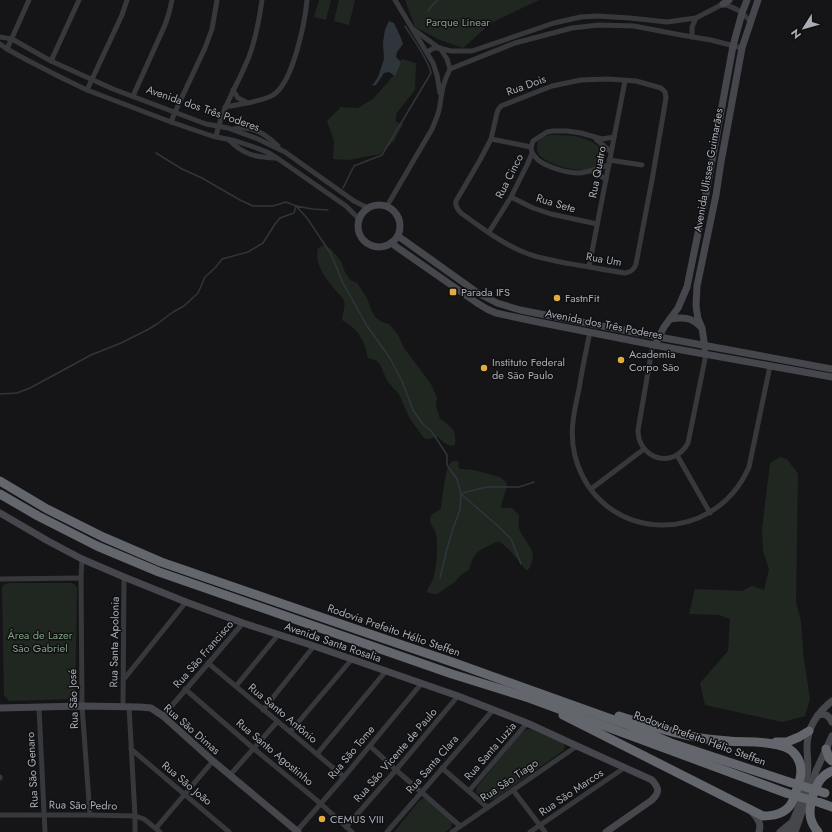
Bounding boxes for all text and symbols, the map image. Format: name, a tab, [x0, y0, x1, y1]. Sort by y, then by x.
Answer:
north arrow	[784, 8, 824, 48]
park label: Parque Linear	[426, 14, 490, 30]
text: N	[787, 26, 805, 42]
street label: Rua Dois	[504, 70, 549, 100]
street label: Avenida dos Três Poderes	[144, 81, 262, 135]
street label: Avenida Ulisses Guimarães	[689, 106, 727, 233]
street label: Rua Quatro	[584, 145, 610, 199]
street label: Rua Cinco	[491, 151, 527, 201]
street label: Rua Sete	[534, 189, 578, 217]
street label: Rua Um	[585, 248, 623, 270]
place label: Parada IFS	[461, 284, 510, 300]
marker: Parada IFS	[448, 287, 458, 297]
place label: FastnFit	[565, 290, 600, 306]
marker: FastnFit	[552, 293, 562, 303]
street label: Avenida dos Três Poderes	[544, 305, 665, 343]
place label: Academia Corpo São	[629, 346, 679, 375]
place label: Instituto Federal de São Paulo	[492, 354, 565, 383]
marker: Academia Corpo São	[616, 355, 626, 365]
marker: Instituto Federal de São Paulo	[479, 363, 489, 373]
street label: Rua Santa Apolonia	[105, 596, 123, 688]
street label: Rodovia Prefeito Hélio Steffen	[325, 600, 463, 660]
street label: Rua São Francisco	[169, 617, 237, 691]
street label: Avenida Santa Rosalia	[282, 618, 384, 666]
park label: Área de Lazer São Gabriel	[8, 627, 73, 656]
street label: Rua São José	[64, 668, 82, 729]
street label: Rua Santo Antônio	[245, 679, 321, 747]
street label: Rua São Dimas	[160, 700, 224, 758]
street label: Rua São Vicente de Paulo	[350, 704, 440, 806]
street label: Rodovia Prefeito Hélio Steffen	[632, 707, 768, 769]
street label: Rua Santo Agostinho	[233, 715, 317, 789]
street label: Rua Santa Luzia	[460, 718, 520, 784]
street label: Rua São Tome	[324, 722, 378, 782]
street label: Rua Santa Clara	[402, 731, 462, 797]
street label: Rua São Genaro	[22, 732, 42, 808]
street label: Rua São Tiago	[477, 755, 541, 805]
street label: Rua São João	[158, 757, 216, 809]
street label: Rua São Marcos	[536, 764, 607, 820]
street label: Rua São Pedro	[49, 796, 117, 814]
place label: CEMUS VIII	[330, 811, 384, 827]
marker: CEMUS VIII	[317, 814, 327, 824]

